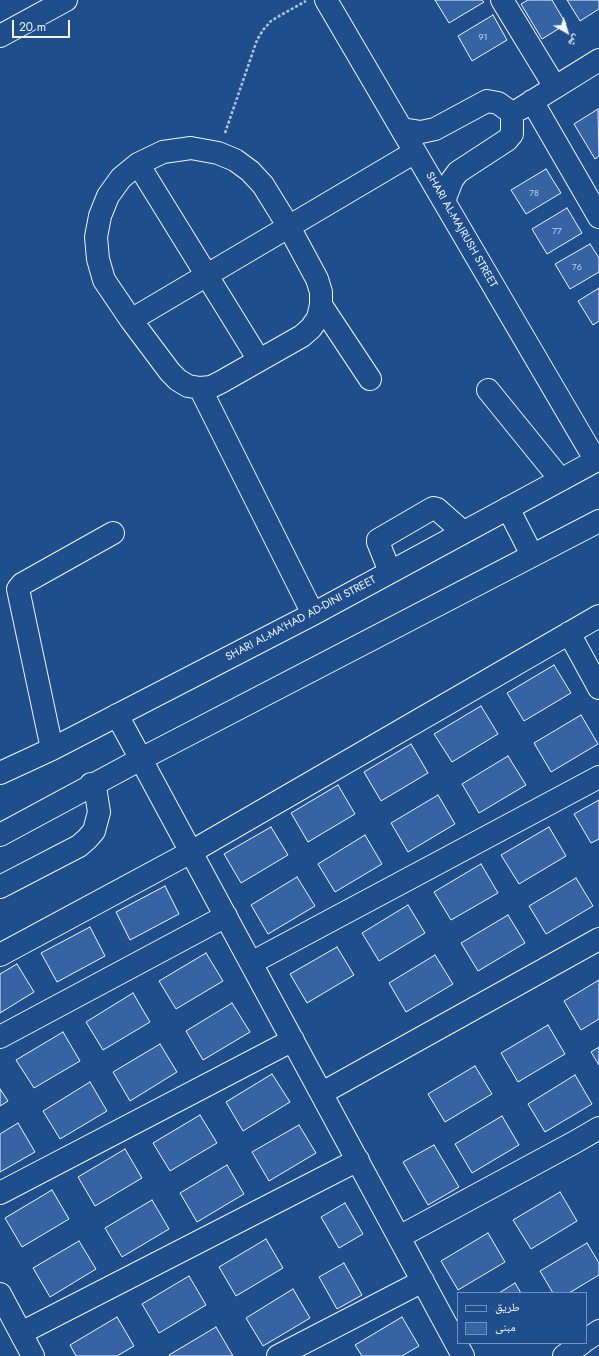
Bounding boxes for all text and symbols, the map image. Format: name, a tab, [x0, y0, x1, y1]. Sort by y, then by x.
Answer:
scale bar	[14, 12, 72, 38]
north arrow	[547, 12, 587, 52]
text: 20 m	[19, 18, 46, 36]
text: ش	[565, 31, 584, 51]
house number: 91	[478, 33, 488, 43]
street label: SHARI AL-MAJRUSH STREET	[422, 170, 500, 290]
house number: 78	[529, 189, 539, 199]
house number: 77	[552, 227, 562, 237]
house number: 76	[572, 263, 582, 273]
street label: SHARI AL-MA'HAD AD-DINI STREET	[224, 574, 378, 664]
legend	[457, 1292, 587, 1344]
text: طريق	[495, 1298, 520, 1316]
text: مبنى	[495, 1318, 516, 1336]

